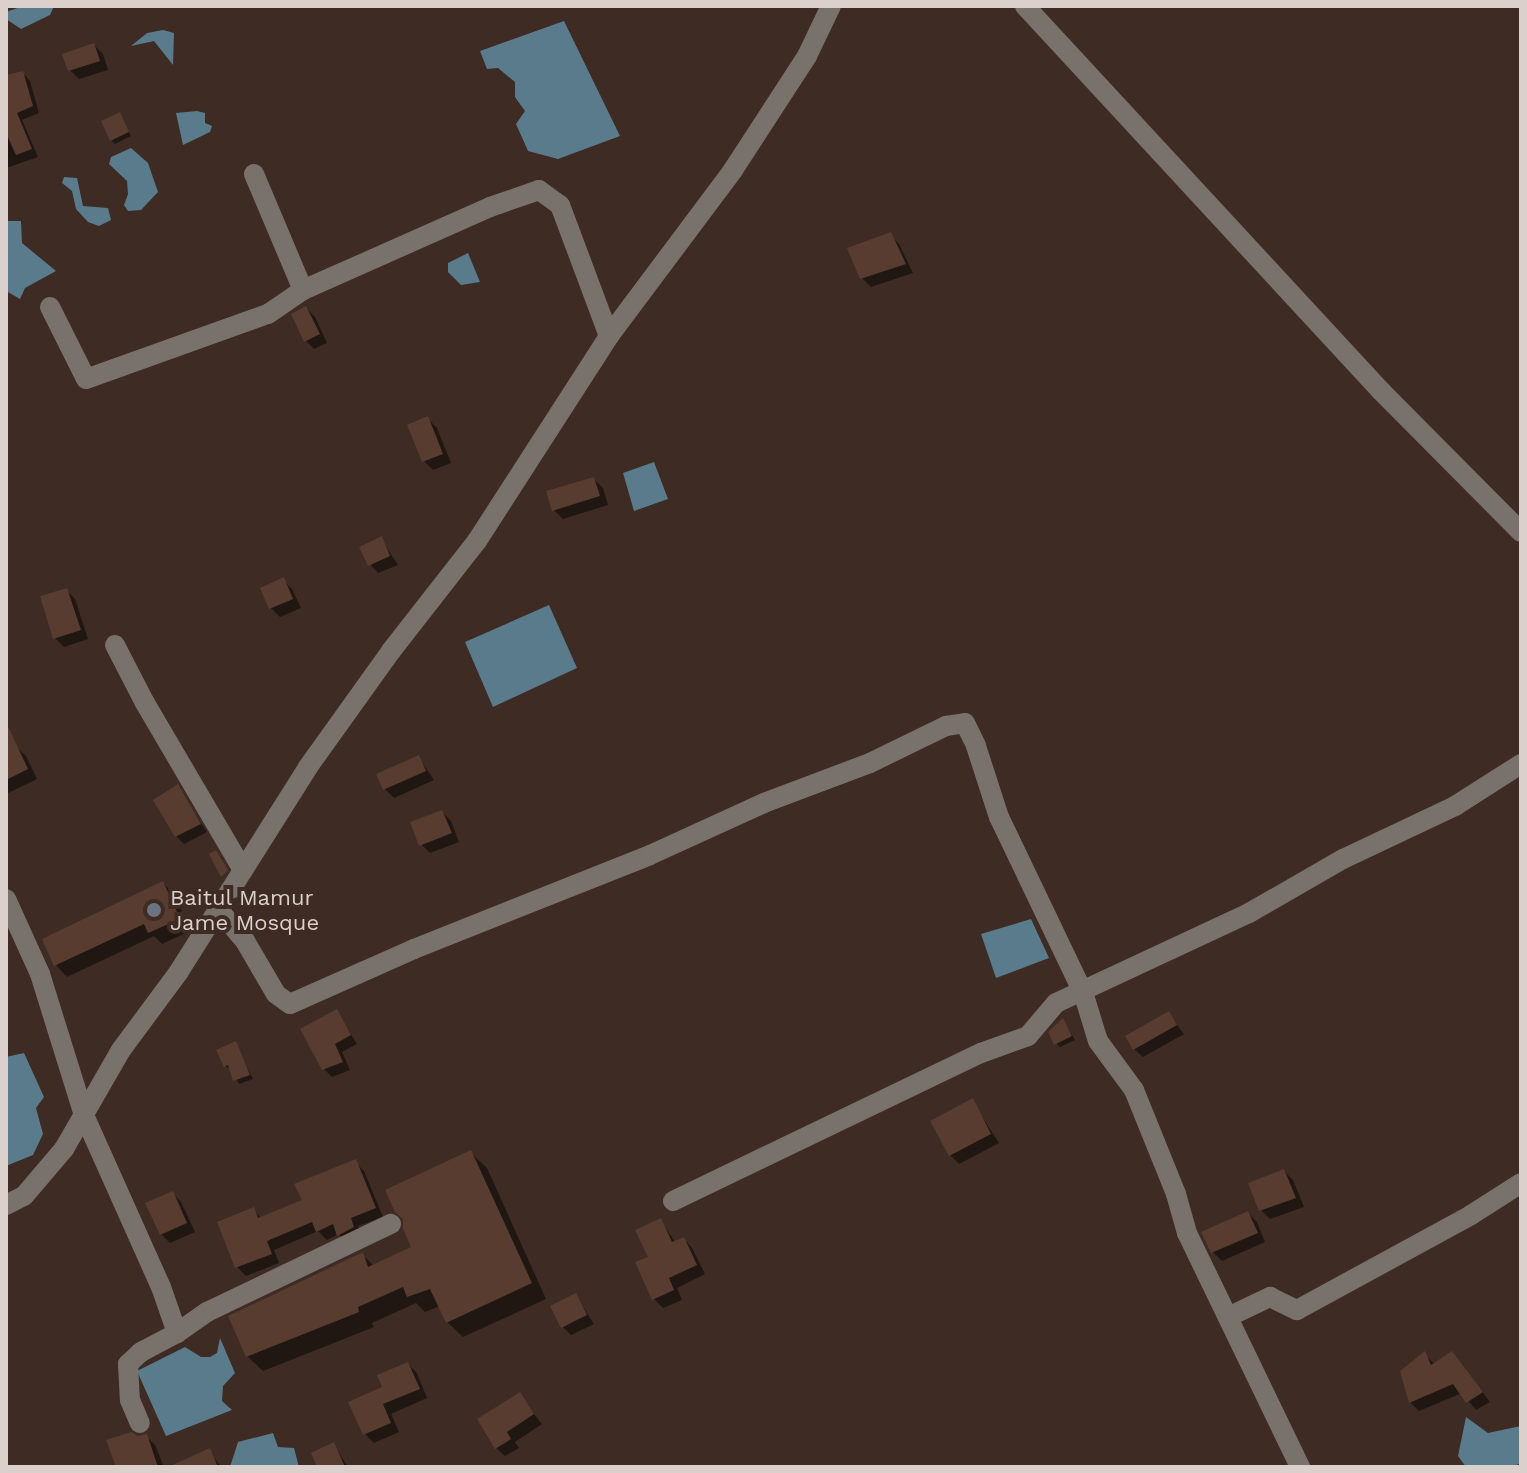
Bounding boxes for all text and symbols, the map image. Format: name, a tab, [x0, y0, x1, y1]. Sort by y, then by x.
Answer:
place label: Baitul Mamur Jame Mosque	[170, 884, 319, 936]
marker: Baitul Mamur Jame Mosque	[145, 901, 163, 919]

